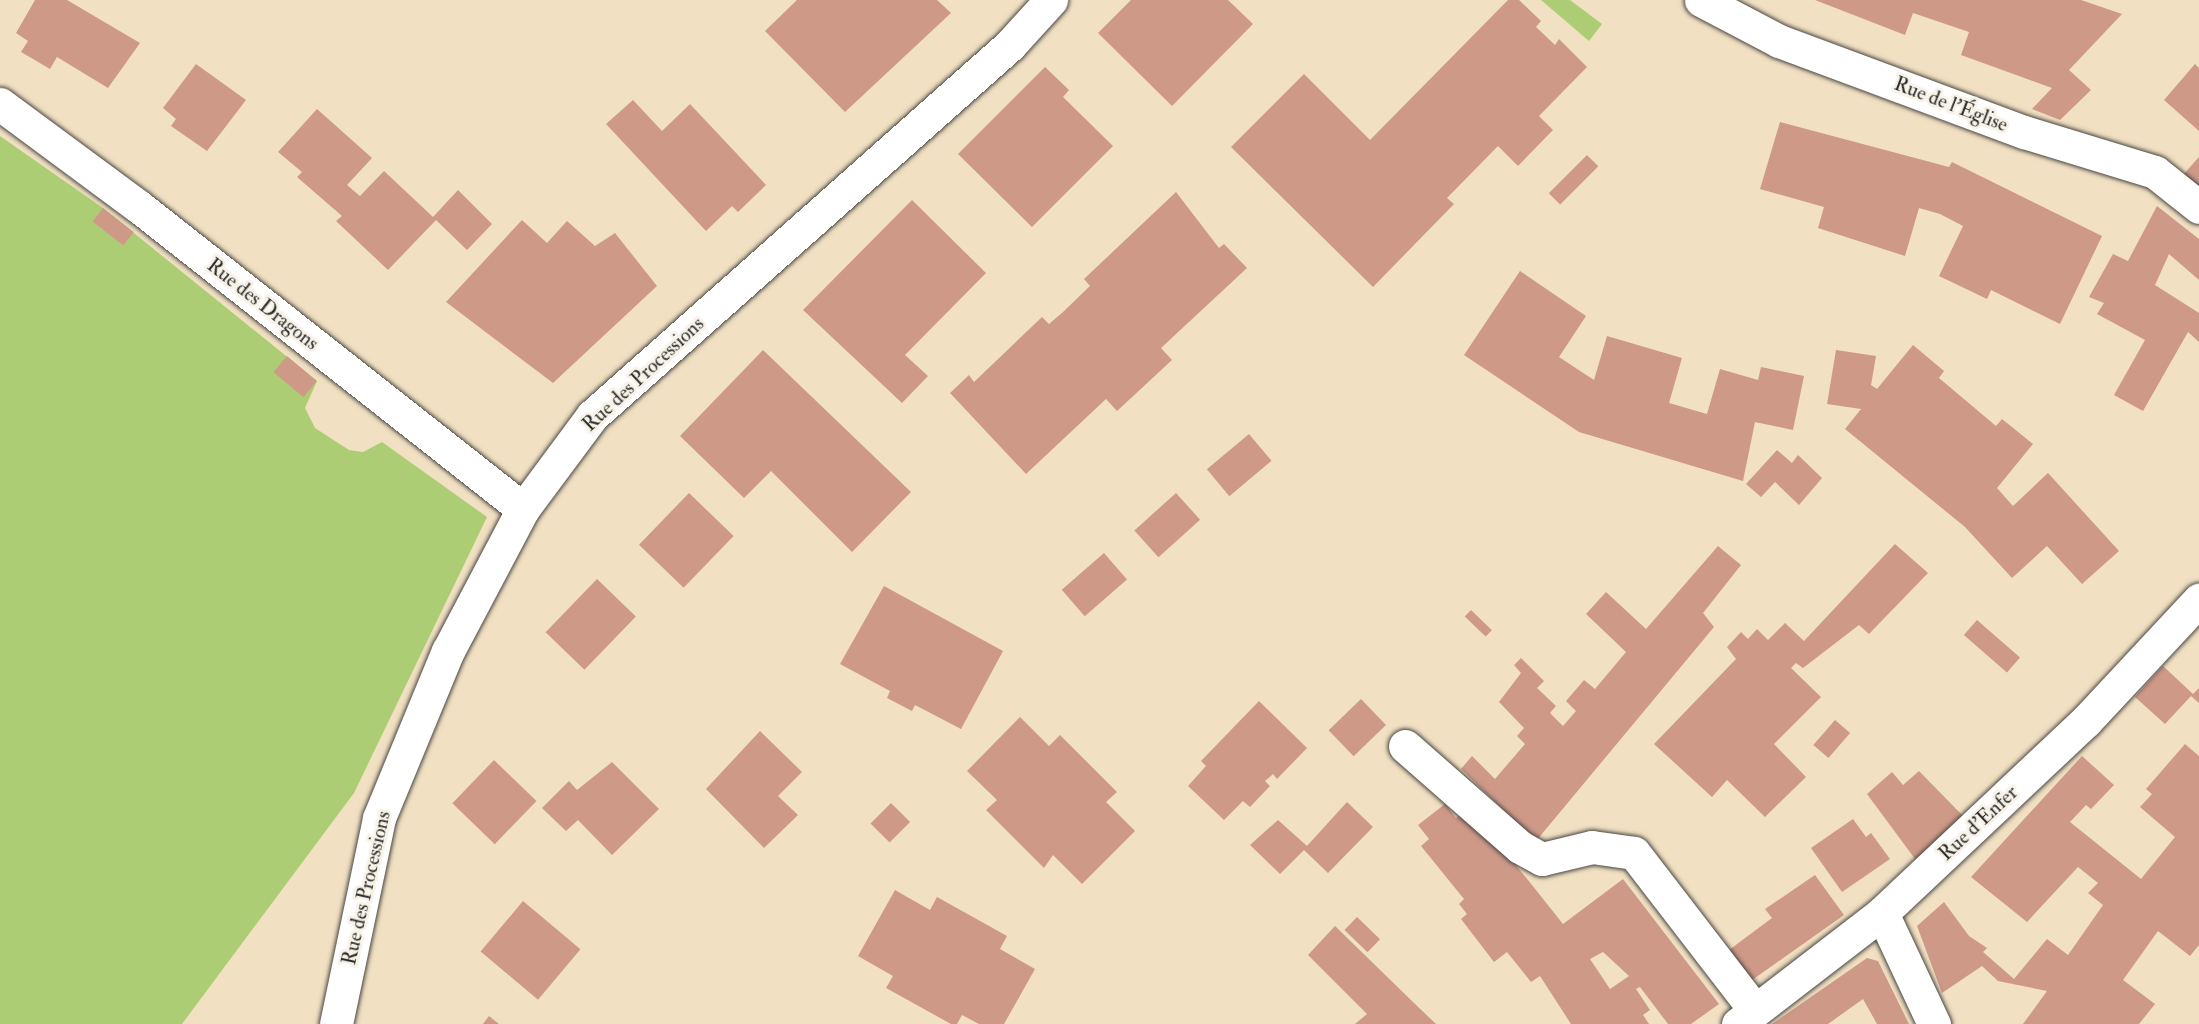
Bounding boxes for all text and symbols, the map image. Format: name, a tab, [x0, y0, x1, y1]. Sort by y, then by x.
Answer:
street label: Rue de l'Église	[1891, 71, 2011, 137]
street label: Rue des Dragons	[202, 253, 324, 355]
street label: Rue des Processions	[577, 312, 709, 436]
street label: Rue d'Enfer	[1934, 781, 2022, 865]
street label: Rue des Processions	[337, 809, 395, 967]

